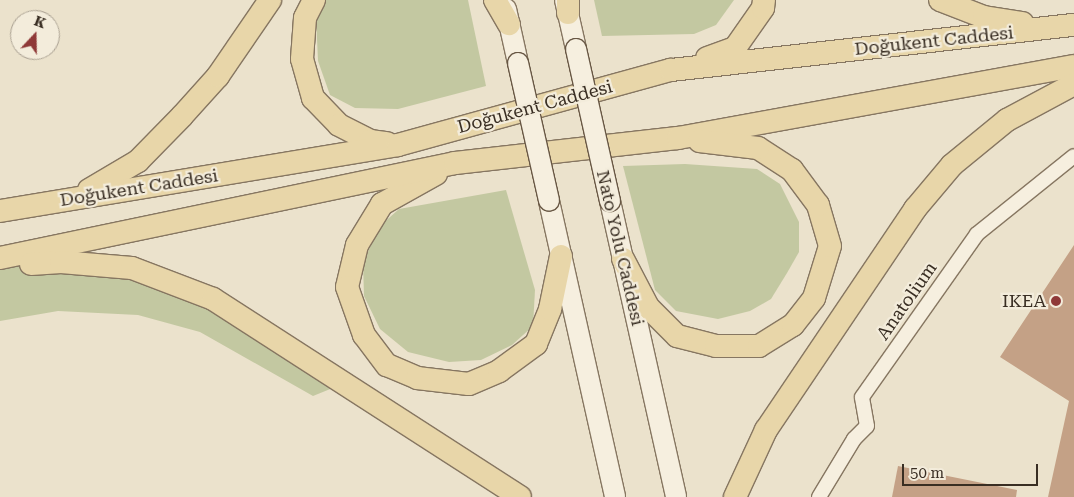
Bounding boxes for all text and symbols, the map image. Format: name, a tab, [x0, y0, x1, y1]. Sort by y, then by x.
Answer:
north arrow	[10, 10, 60, 60]
text: K	[32, 12, 48, 31]
street label: Doğukent Caddesi	[853, 22, 1015, 60]
street label: Doğukent Caddesi	[455, 76, 615, 138]
street label: Doğukent Caddesi	[58, 165, 220, 211]
street label: Nato Yolu Caddesi	[592, 168, 648, 328]
street label: Anatolium	[872, 258, 942, 344]
place label: IKEA	[1002, 290, 1046, 312]
marker: IKEA	[1050, 295, 1062, 307]
scale bar	[904, 454, 1040, 486]
text: 50 m	[910, 464, 944, 482]

